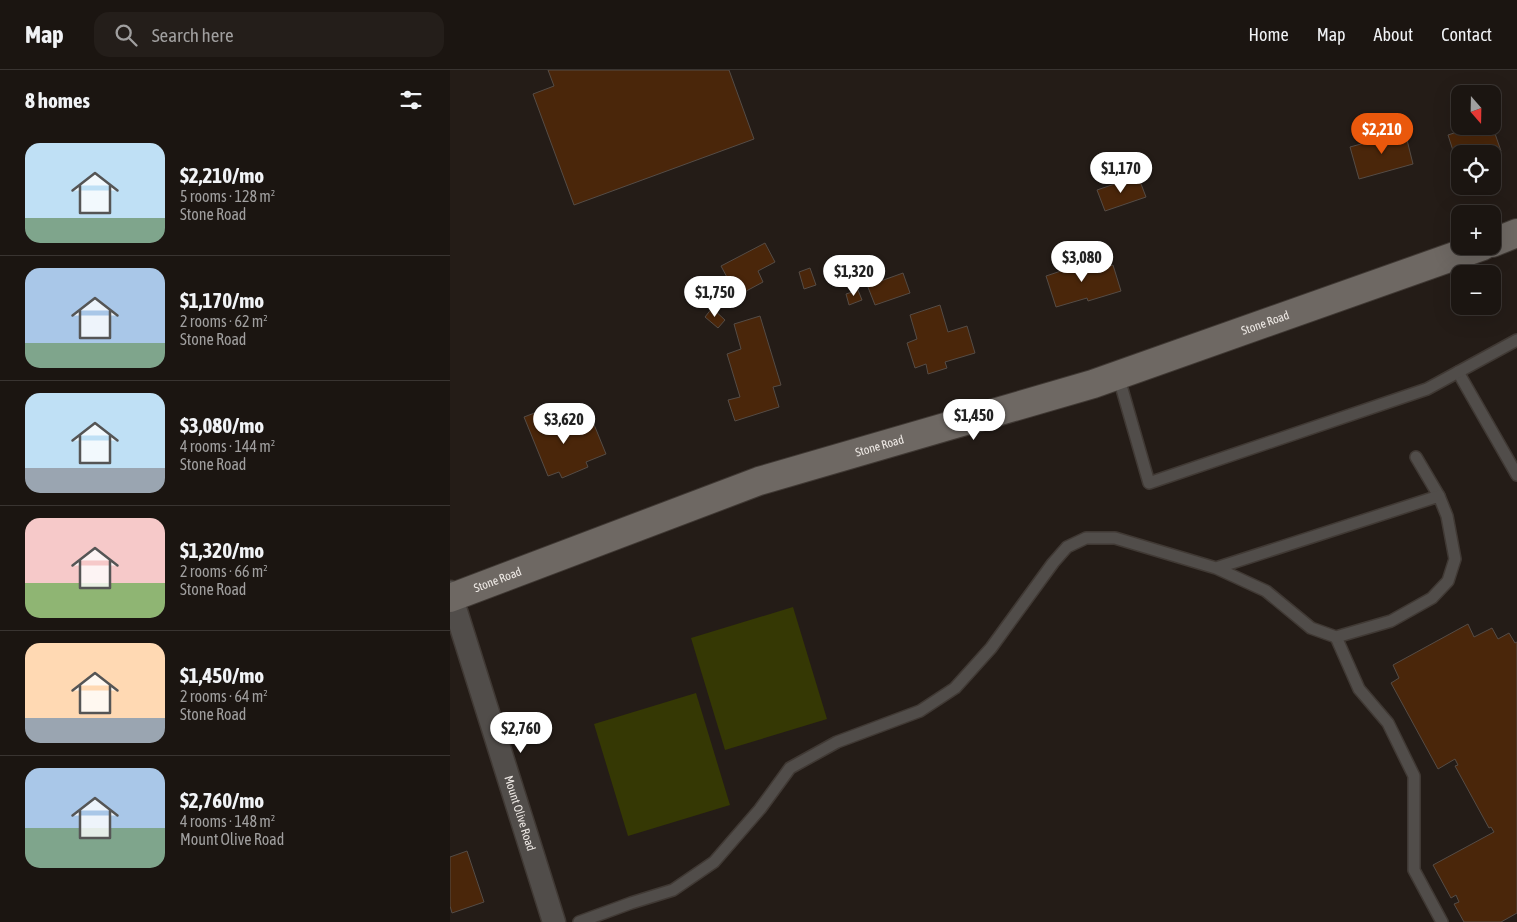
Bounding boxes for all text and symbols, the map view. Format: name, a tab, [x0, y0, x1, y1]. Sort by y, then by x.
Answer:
search box	[94, 12, 444, 57]
text: Map	[25, 21, 64, 48]
icon: search	[112, 21, 140, 49]
text: Search here	[152, 24, 234, 46]
text: Home	[1249, 24, 1289, 45]
text: Map	[1317, 24, 1346, 45]
text: About	[1374, 24, 1413, 45]
text: Contact	[1441, 24, 1492, 45]
north arrow	[1451, 85, 1501, 135]
map controls	[1451, 85, 1501, 315]
icon: filters	[397, 86, 425, 114]
text: 8 homes	[25, 88, 90, 112]
pin: $2,210	[1341, 112, 1423, 155]
text: $2,210	[1362, 120, 1402, 138]
button: locate	[1451, 145, 1501, 195]
pin: $1,170	[1080, 152, 1162, 194]
text: $1,170	[1101, 159, 1141, 177]
icon: home	[65, 163, 125, 223]
text: $2,210/mo	[180, 163, 264, 187]
text: 5 rooms · 128 m²	[180, 187, 275, 205]
text: Stone Road	[180, 205, 246, 223]
button: +	[1451, 205, 1501, 255]
pin: $3,080	[1041, 240, 1123, 283]
text: $3,080	[1062, 248, 1102, 266]
pin: $1,320	[813, 254, 895, 297]
text: $1,320	[834, 262, 874, 280]
button: −	[1451, 265, 1501, 315]
pin: $1,750	[674, 276, 756, 318]
text: $1,750	[695, 283, 735, 301]
icon: home	[65, 288, 125, 348]
text: $1,170/mo	[180, 288, 264, 312]
street label: Stone Road	[1239, 308, 1291, 338]
text: 2 rooms · 62 m²	[180, 312, 268, 330]
text: Stone Road	[180, 330, 246, 348]
pin: $1,450	[933, 398, 1015, 441]
pin: $3,620	[523, 402, 605, 445]
text: $1,450	[954, 406, 994, 424]
text: $3,620	[544, 410, 584, 428]
icon: home	[65, 413, 125, 473]
text: $3,080/mo	[180, 413, 264, 437]
street label: Stone Road	[854, 432, 906, 460]
text: 4 rooms · 144 m²	[180, 437, 275, 455]
text: Stone Road	[180, 455, 246, 473]
icon: home	[65, 538, 125, 598]
text: $1,320/mo	[180, 538, 264, 562]
text: 2 rooms · 66 m²	[180, 562, 268, 580]
street label: Stone Road	[472, 565, 524, 595]
text: Stone Road	[180, 580, 246, 598]
icon: home	[65, 663, 125, 723]
text: $1,450/mo	[180, 663, 264, 687]
text: 2 rooms · 64 m²	[180, 687, 268, 705]
text: Stone Road	[180, 705, 246, 723]
pin: $2,760	[480, 712, 562, 754]
text: $2,760	[501, 719, 541, 737]
street label: Mount Olive Road	[501, 774, 538, 853]
icon: home	[65, 788, 125, 848]
text: $2,760/mo	[180, 788, 264, 812]
text: 4 rooms · 148 m²	[180, 812, 275, 830]
text: Mount Olive Road	[180, 830, 284, 848]

